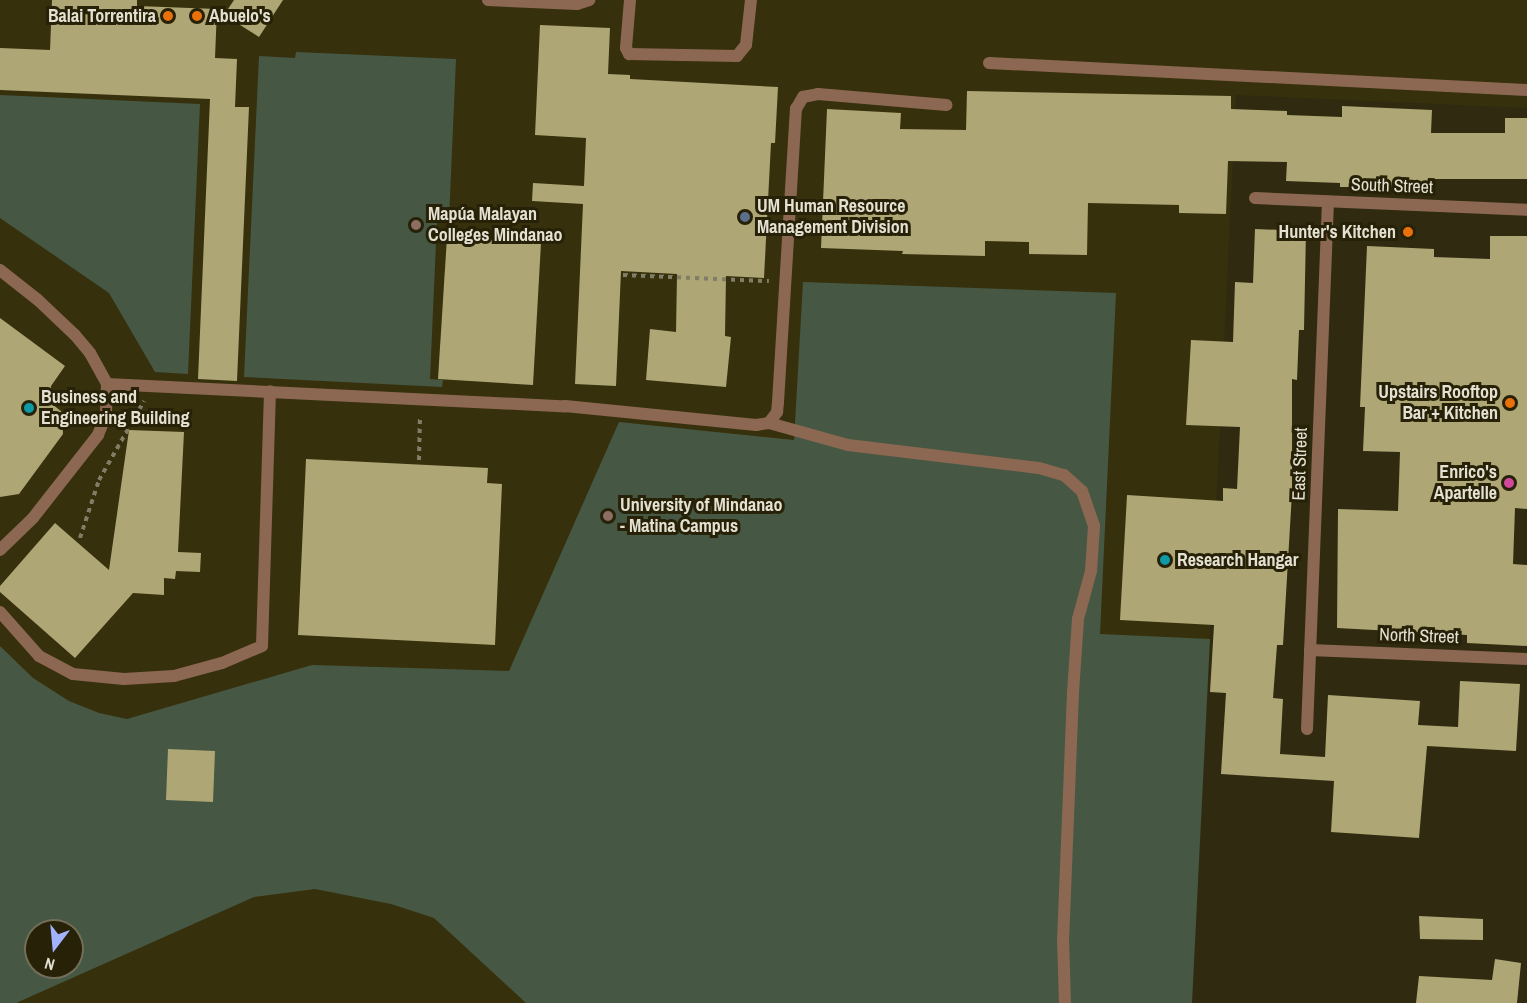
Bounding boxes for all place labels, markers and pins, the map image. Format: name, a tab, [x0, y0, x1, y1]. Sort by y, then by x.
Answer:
place label: Balai Torrentira	[48, 5, 156, 27]
place label: Abuelo's	[209, 5, 271, 27]
marker: Balai Torrentira	[161, 9, 175, 23]
marker: Abuelo's	[190, 9, 204, 23]
place label: UM Human Resource Management Division	[757, 196, 909, 238]
place label: Mapúa Malayan Colleges Mindanao	[428, 204, 563, 246]
marker: UM Human Resource Management Division	[738, 210, 752, 224]
marker: Mapúa Malayan Colleges Mindanao	[409, 218, 423, 232]
place label: Hunter's Kitchen	[1278, 221, 1396, 243]
marker: Hunter's Kitchen	[1401, 225, 1415, 239]
place label: Upstairs Rooftop Bar + Kitchen	[1378, 382, 1498, 424]
place label: Business and Engineering Building	[41, 387, 189, 430]
marker: Upstairs Rooftop Bar + Kitchen	[1503, 396, 1517, 410]
marker: Business and Engineering Building	[22, 401, 36, 415]
place label: Enrico's Apartelle	[1434, 462, 1497, 504]
marker: Enrico's Apartelle	[1502, 476, 1516, 490]
place label: University of Mindanao - Matina Campus	[620, 495, 782, 538]
marker: University of Mindanao - Matina Campus	[601, 509, 615, 523]
place label: Research Hangar	[1177, 549, 1298, 571]
marker: Research Hangar	[1158, 553, 1172, 567]

